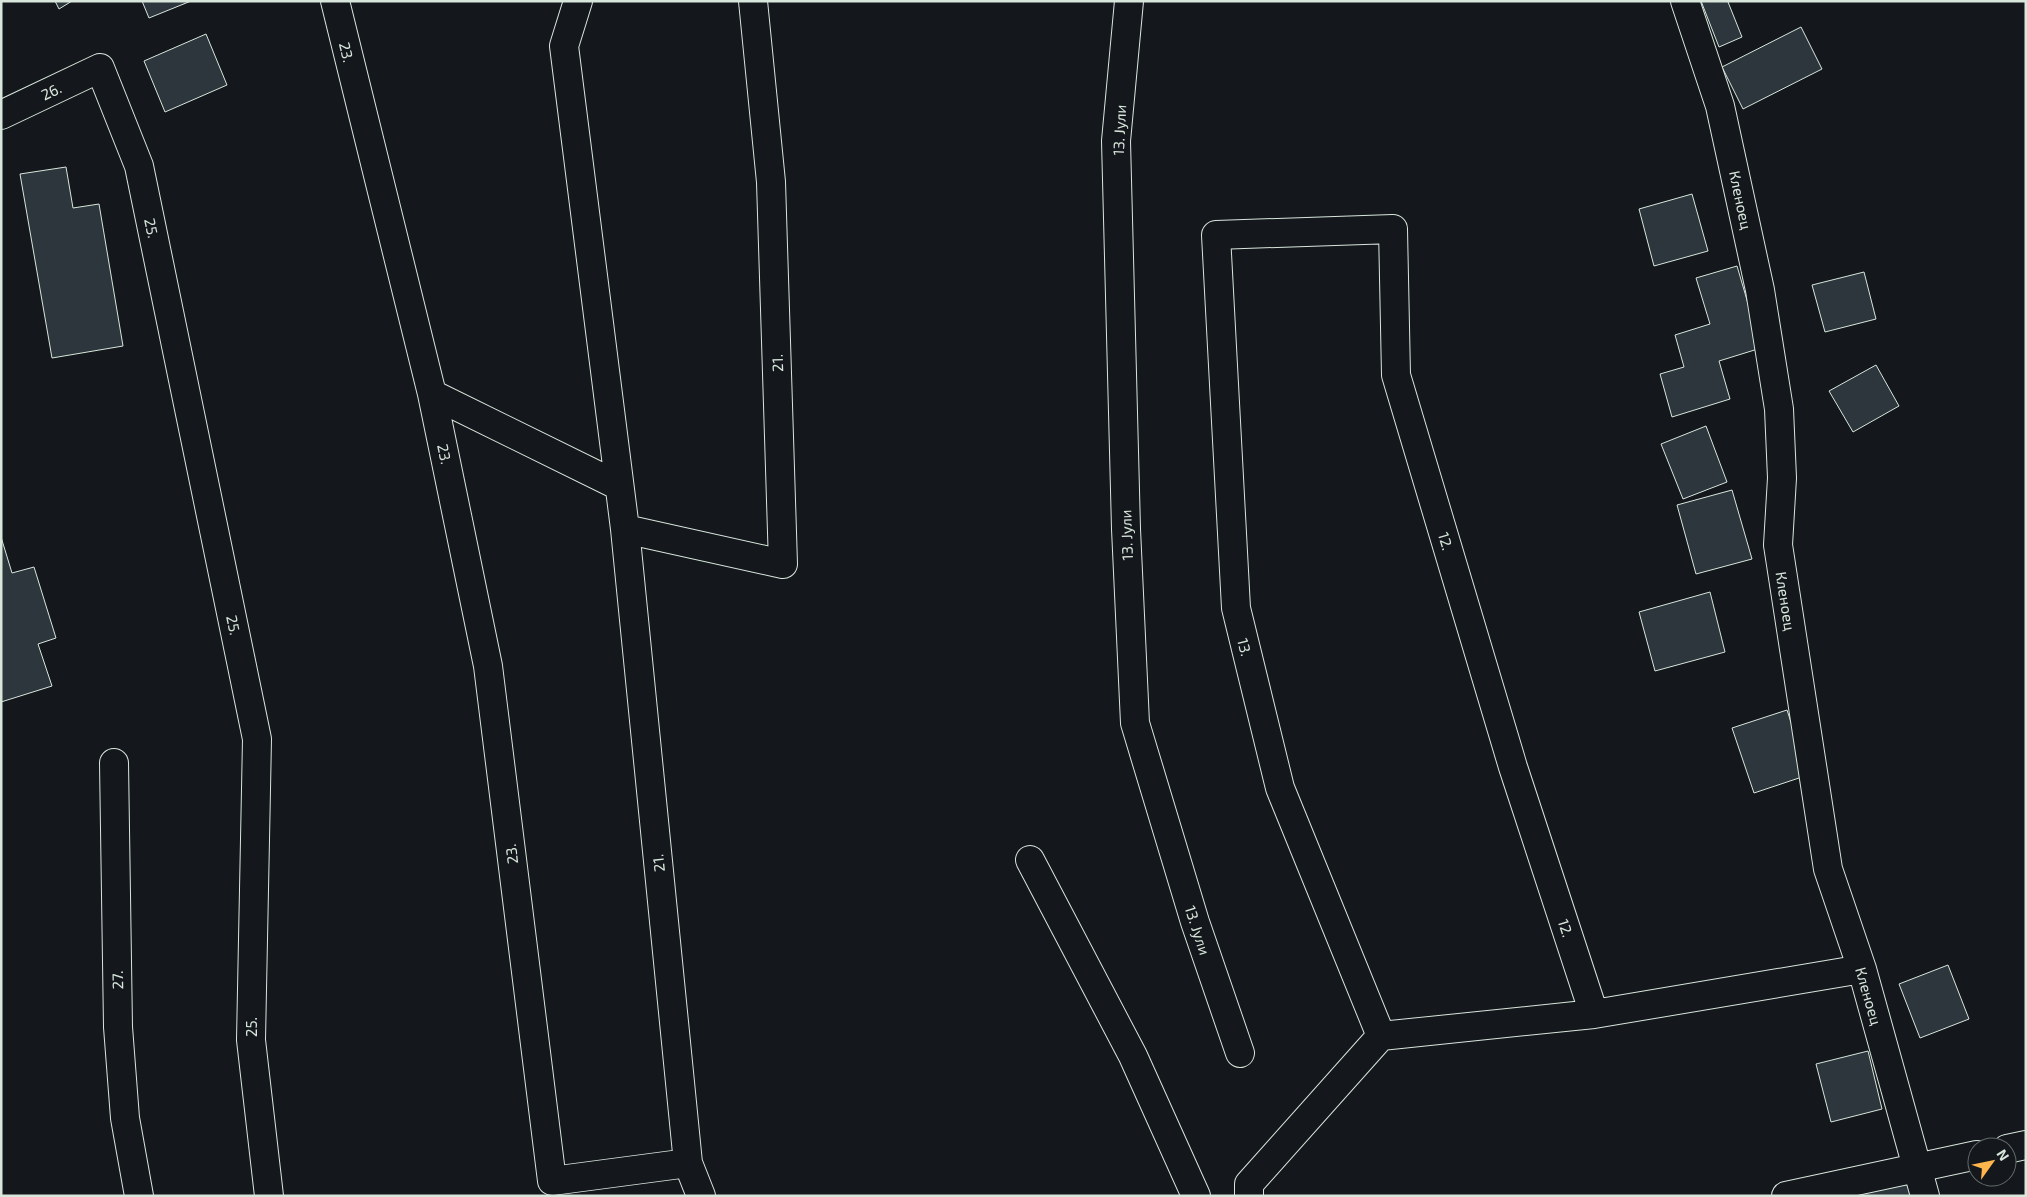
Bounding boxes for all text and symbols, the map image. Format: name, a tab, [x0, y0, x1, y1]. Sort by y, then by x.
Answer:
street label: 23.	[336, 40, 358, 64]
street label: 26.	[38, 78, 64, 104]
street label: 13. Јули	[1109, 104, 1130, 156]
street label: Кленоец	[1726, 169, 1756, 231]
street label: 25.	[141, 216, 163, 240]
street label: 21.	[768, 354, 786, 372]
street label: 23.	[434, 442, 456, 466]
street label: 13. Јули	[1116, 509, 1137, 561]
street label: 12.	[1435, 530, 1457, 552]
street label: Кленоец	[1772, 570, 1800, 632]
street label: 25.	[223, 613, 245, 637]
street label: 13.	[1234, 636, 1256, 658]
street label: 23.	[501, 843, 521, 865]
street label: 21.	[648, 853, 668, 873]
street label: 13. Јули	[1181, 903, 1214, 957]
street label: 12.	[1555, 917, 1577, 939]
street label: Кленоец	[1852, 965, 1886, 1027]
street label: 27.	[108, 970, 126, 990]
street label: 25.	[242, 1017, 260, 1037]
north arrow	[1967, 1137, 2017, 1187]
text: N	[1993, 1146, 2013, 1164]

